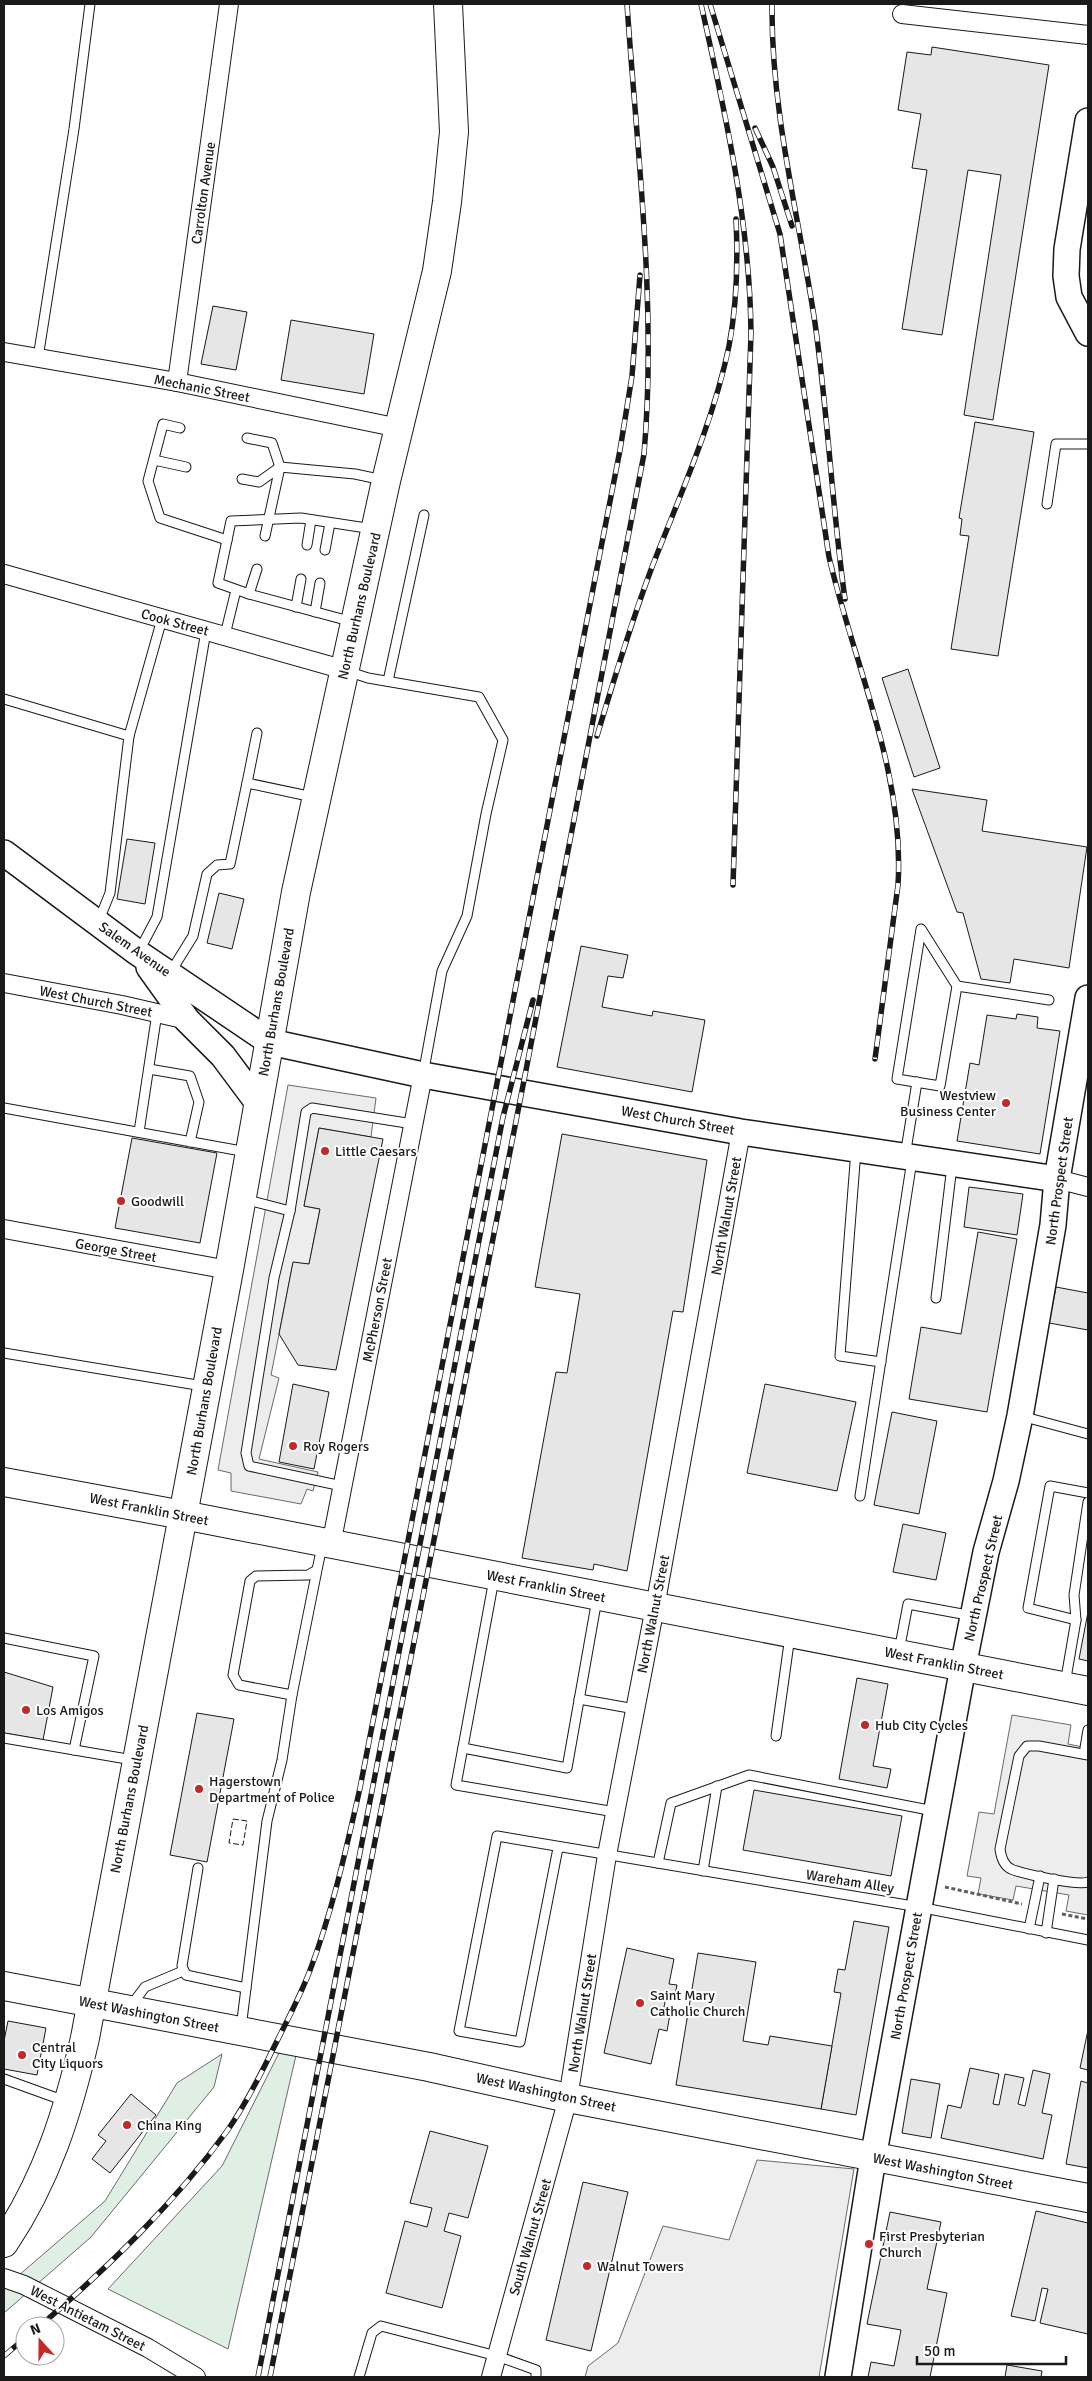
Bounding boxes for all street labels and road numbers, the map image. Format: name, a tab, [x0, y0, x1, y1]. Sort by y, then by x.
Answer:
street label: Carrolton Avenue	[188, 141, 219, 245]
street label: Mechanic Street	[153, 371, 251, 406]
street label: North Burhans Boulevard	[334, 531, 385, 681]
street label: Cook Street	[139, 605, 211, 640]
street label: Salem Avenue	[95, 918, 174, 980]
street label: North Burhans Boulevard	[255, 926, 298, 1078]
street label: West Church Street	[38, 982, 154, 1021]
street label: West Church Street	[620, 1102, 736, 1139]
street label: North Prospect Street	[1042, 1116, 1077, 1246]
street label: North Walnut Street	[708, 1155, 745, 1277]
street label: George Street	[74, 1235, 158, 1266]
street label: McPherson Street	[359, 1256, 396, 1364]
street label: North Burhans Boulevard	[183, 1325, 226, 1477]
street label: West Franklin Street	[88, 1490, 210, 1529]
street label: North Prospect Street	[961, 1513, 1006, 1643]
street label: North Walnut Street	[634, 1553, 673, 1675]
street label: West Franklin Street	[485, 1567, 607, 1606]
street label: West Franklin Street	[883, 1644, 1005, 1683]
street label: North Burhans Boulevard	[107, 1723, 152, 1875]
street label: Wareham Alley	[805, 1866, 896, 1897]
street label: North Prospect Street	[887, 1911, 926, 2041]
street label: North Walnut Street	[565, 1952, 600, 2074]
street label: West Washington Street	[77, 1993, 221, 2036]
street label: West Washington Street	[474, 2069, 618, 2116]
street label: West Washington Street	[871, 2150, 1015, 2193]
street label: South Walnut Street	[506, 2177, 555, 2297]
street label: West Antietam Street	[27, 2282, 148, 2355]

